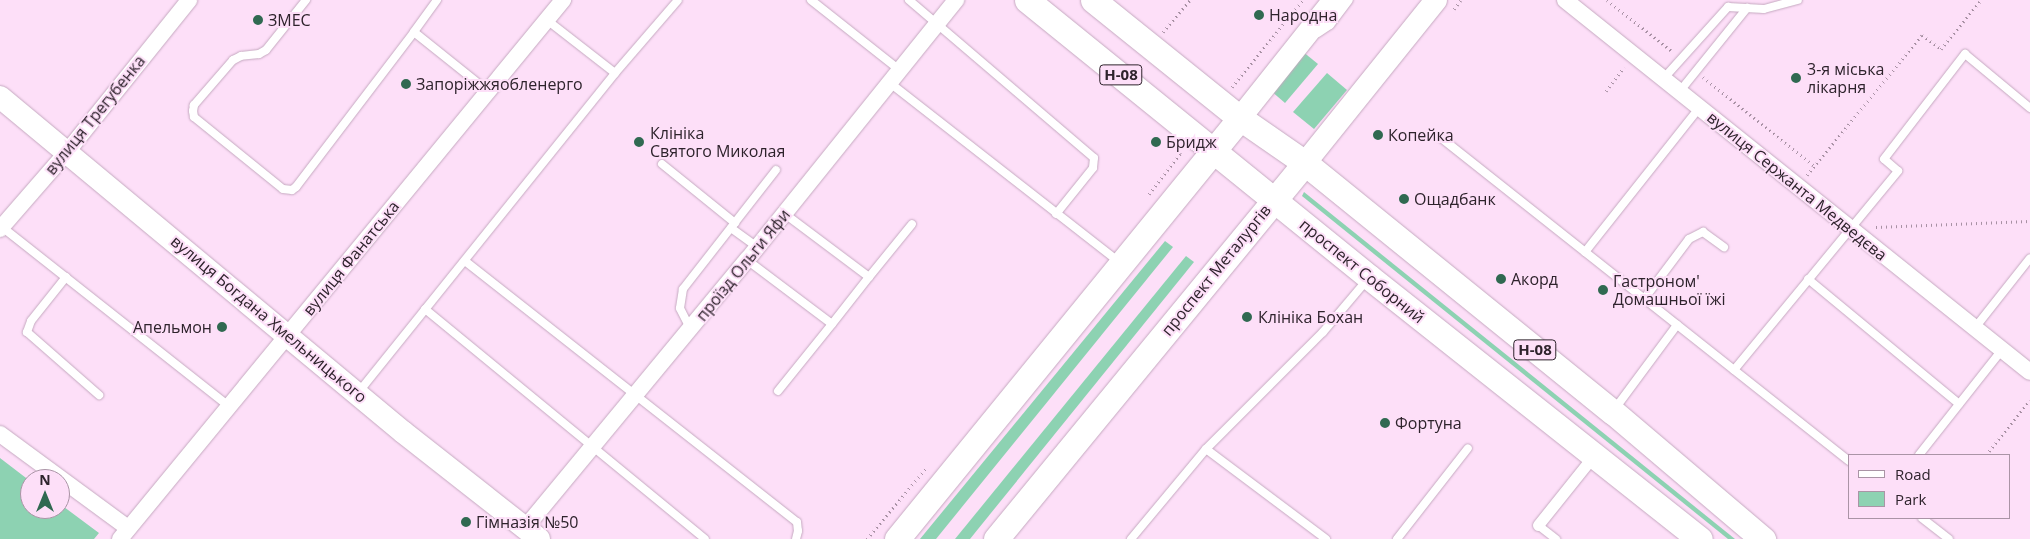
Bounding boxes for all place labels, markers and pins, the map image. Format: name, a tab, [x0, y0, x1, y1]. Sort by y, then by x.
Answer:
place label: Народна	[1269, 5, 1337, 25]
marker: Народна	[1253, 9, 1265, 21]
place label: ЗМЕС	[268, 10, 311, 30]
marker: ЗМЕС	[252, 14, 264, 26]
place label: 3-я міська лікарня	[1807, 59, 1884, 97]
marker: 3-я міська лікарня	[1789, 71, 1803, 85]
place label: Запоріжжяобленерго	[416, 74, 583, 94]
marker: Запоріжжяобленерго	[400, 78, 412, 90]
place label: Клініка Святого Миколая	[650, 123, 785, 161]
place label: Копейка	[1388, 125, 1454, 145]
marker: Копейка	[1372, 129, 1384, 141]
place label: Бридж	[1166, 132, 1217, 152]
marker: Клініка Святого Миколая	[632, 135, 646, 149]
marker: Бридж	[1150, 136, 1162, 148]
place label: Ощадбанк	[1414, 189, 1496, 209]
marker: Ощадбанк	[1398, 193, 1410, 205]
place label: Акорд	[1511, 269, 1558, 289]
place label: Гастроном' Домашньої їжі	[1613, 271, 1726, 309]
marker: Акорд	[1495, 273, 1507, 285]
marker: Гастроном' Домашньої їжі	[1597, 284, 1609, 296]
place label: Клініка Бохан	[1258, 307, 1363, 327]
marker: Клініка Бохан	[1240, 310, 1254, 324]
place label: Апельмон	[133, 317, 212, 337]
marker: Апельмон	[216, 321, 228, 333]
place label: Фортуна	[1395, 413, 1462, 433]
marker: Фортуна	[1379, 417, 1391, 429]
place label: Гімназія №50	[476, 512, 578, 532]
marker: Гімназія №50	[460, 516, 472, 528]

